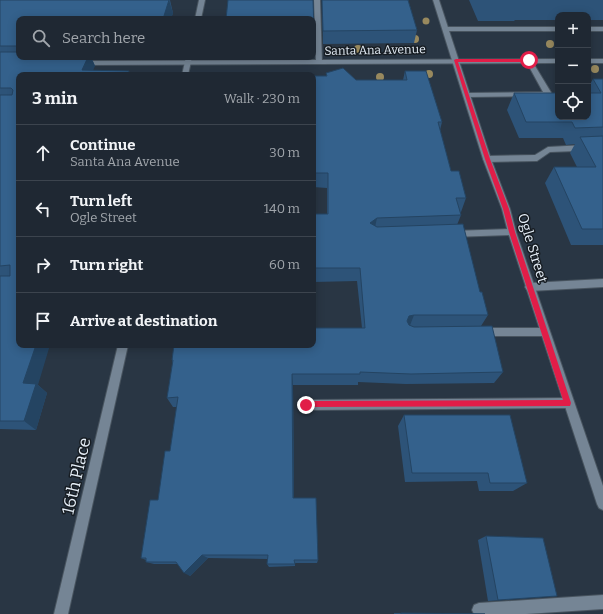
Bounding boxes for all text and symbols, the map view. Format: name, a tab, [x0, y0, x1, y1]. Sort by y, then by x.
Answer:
map controls	[555, 12, 591, 120]
button: +	[555, 12, 591, 48]
search box	[16, 16, 316, 60]
icon: search	[30, 27, 52, 49]
text: Search here	[62, 29, 145, 47]
street label: Santa Ana Avenue	[324, 42, 426, 58]
button: −	[555, 48, 591, 84]
route start	[520, 51, 538, 69]
button: locate	[555, 84, 591, 120]
text: 3 min	[32, 88, 77, 109]
text: Walk · 230 m	[224, 91, 300, 106]
text: Continue	[70, 136, 136, 154]
icon: ahead	[32, 142, 54, 164]
text: 30 m	[269, 145, 300, 160]
text: Santa Ana Avenue	[70, 154, 180, 169]
text: Turn left	[70, 192, 132, 210]
icon: left	[32, 198, 54, 220]
text: 140 m	[264, 201, 300, 216]
text: Ogle Street	[70, 210, 137, 225]
street label: Ogle Street	[514, 211, 551, 285]
icon: right	[32, 254, 54, 276]
text: Turn right	[70, 256, 143, 274]
text: 60 m	[269, 257, 300, 272]
icon: arrive	[32, 310, 54, 332]
text: Arrive at destination	[70, 312, 217, 330]
route end	[297, 396, 315, 414]
street label: 16th Place	[57, 436, 96, 517]

